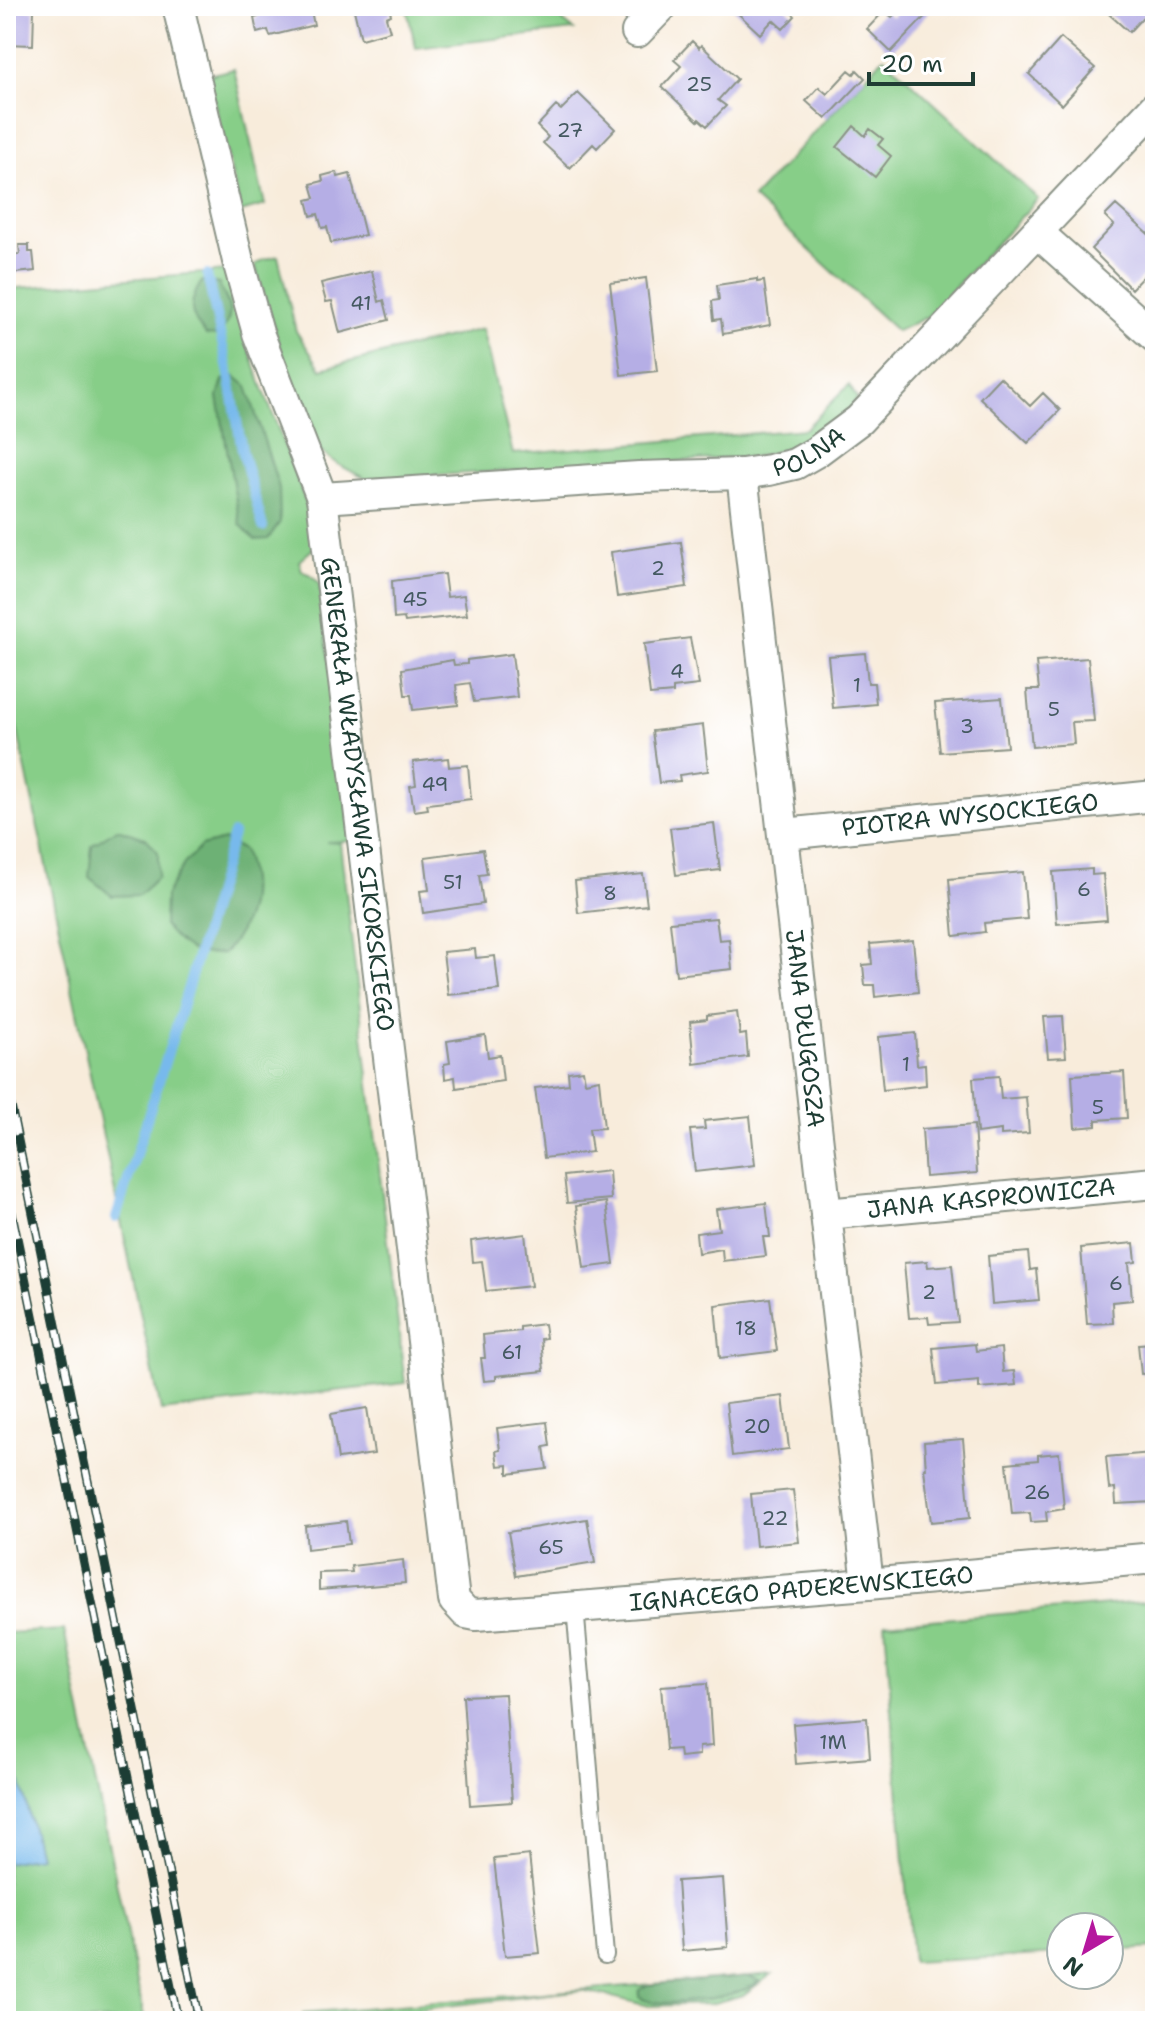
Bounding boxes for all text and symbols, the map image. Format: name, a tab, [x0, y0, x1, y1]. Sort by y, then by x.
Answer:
scale bar	[869, 36, 973, 86]
text: 20 m	[881, 48, 943, 80]
house number: 25	[686, 71, 712, 97]
house number: 27	[557, 117, 583, 143]
house number: 41	[350, 290, 372, 316]
street label: POLNA	[770, 420, 852, 485]
street label: GENERAŁA WŁADYSŁAWA SIKORSKIEGO	[313, 555, 402, 1033]
house number: 2	[651, 555, 665, 581]
house number: 45	[402, 586, 428, 612]
house number: 4	[670, 658, 684, 684]
house number: 1	[853, 672, 861, 698]
house number: 5	[1048, 696, 1060, 722]
house number: 3	[960, 713, 974, 739]
house number: 49	[421, 771, 449, 797]
street label: PIOTRA WYSOCKIEGO	[840, 786, 1100, 844]
house number: 51	[443, 869, 463, 895]
house number: 6	[1077, 876, 1091, 902]
house number: 8	[603, 880, 617, 906]
street label: JANA DŁUGOSZA	[778, 928, 832, 1129]
house number: 1	[902, 1051, 910, 1077]
house number: 5	[1092, 1094, 1104, 1120]
street label: JANA KASPROWICZA	[866, 1171, 1117, 1226]
house number: 6	[1109, 1270, 1123, 1296]
house number: 2	[922, 1279, 936, 1305]
house number: 18	[735, 1315, 757, 1341]
house number: 61	[502, 1339, 522, 1365]
house number: 20	[743, 1413, 771, 1439]
house number: 26	[1023, 1479, 1051, 1505]
house number: 22	[762, 1505, 789, 1531]
house number: 65	[538, 1534, 564, 1560]
street label: IGNACEGO PADEREWSKIEGO	[628, 1559, 975, 1619]
house number: 1M	[819, 1729, 847, 1755]
north arrow	[1045, 1911, 1125, 1991]
text: N	[1057, 1950, 1089, 1983]

